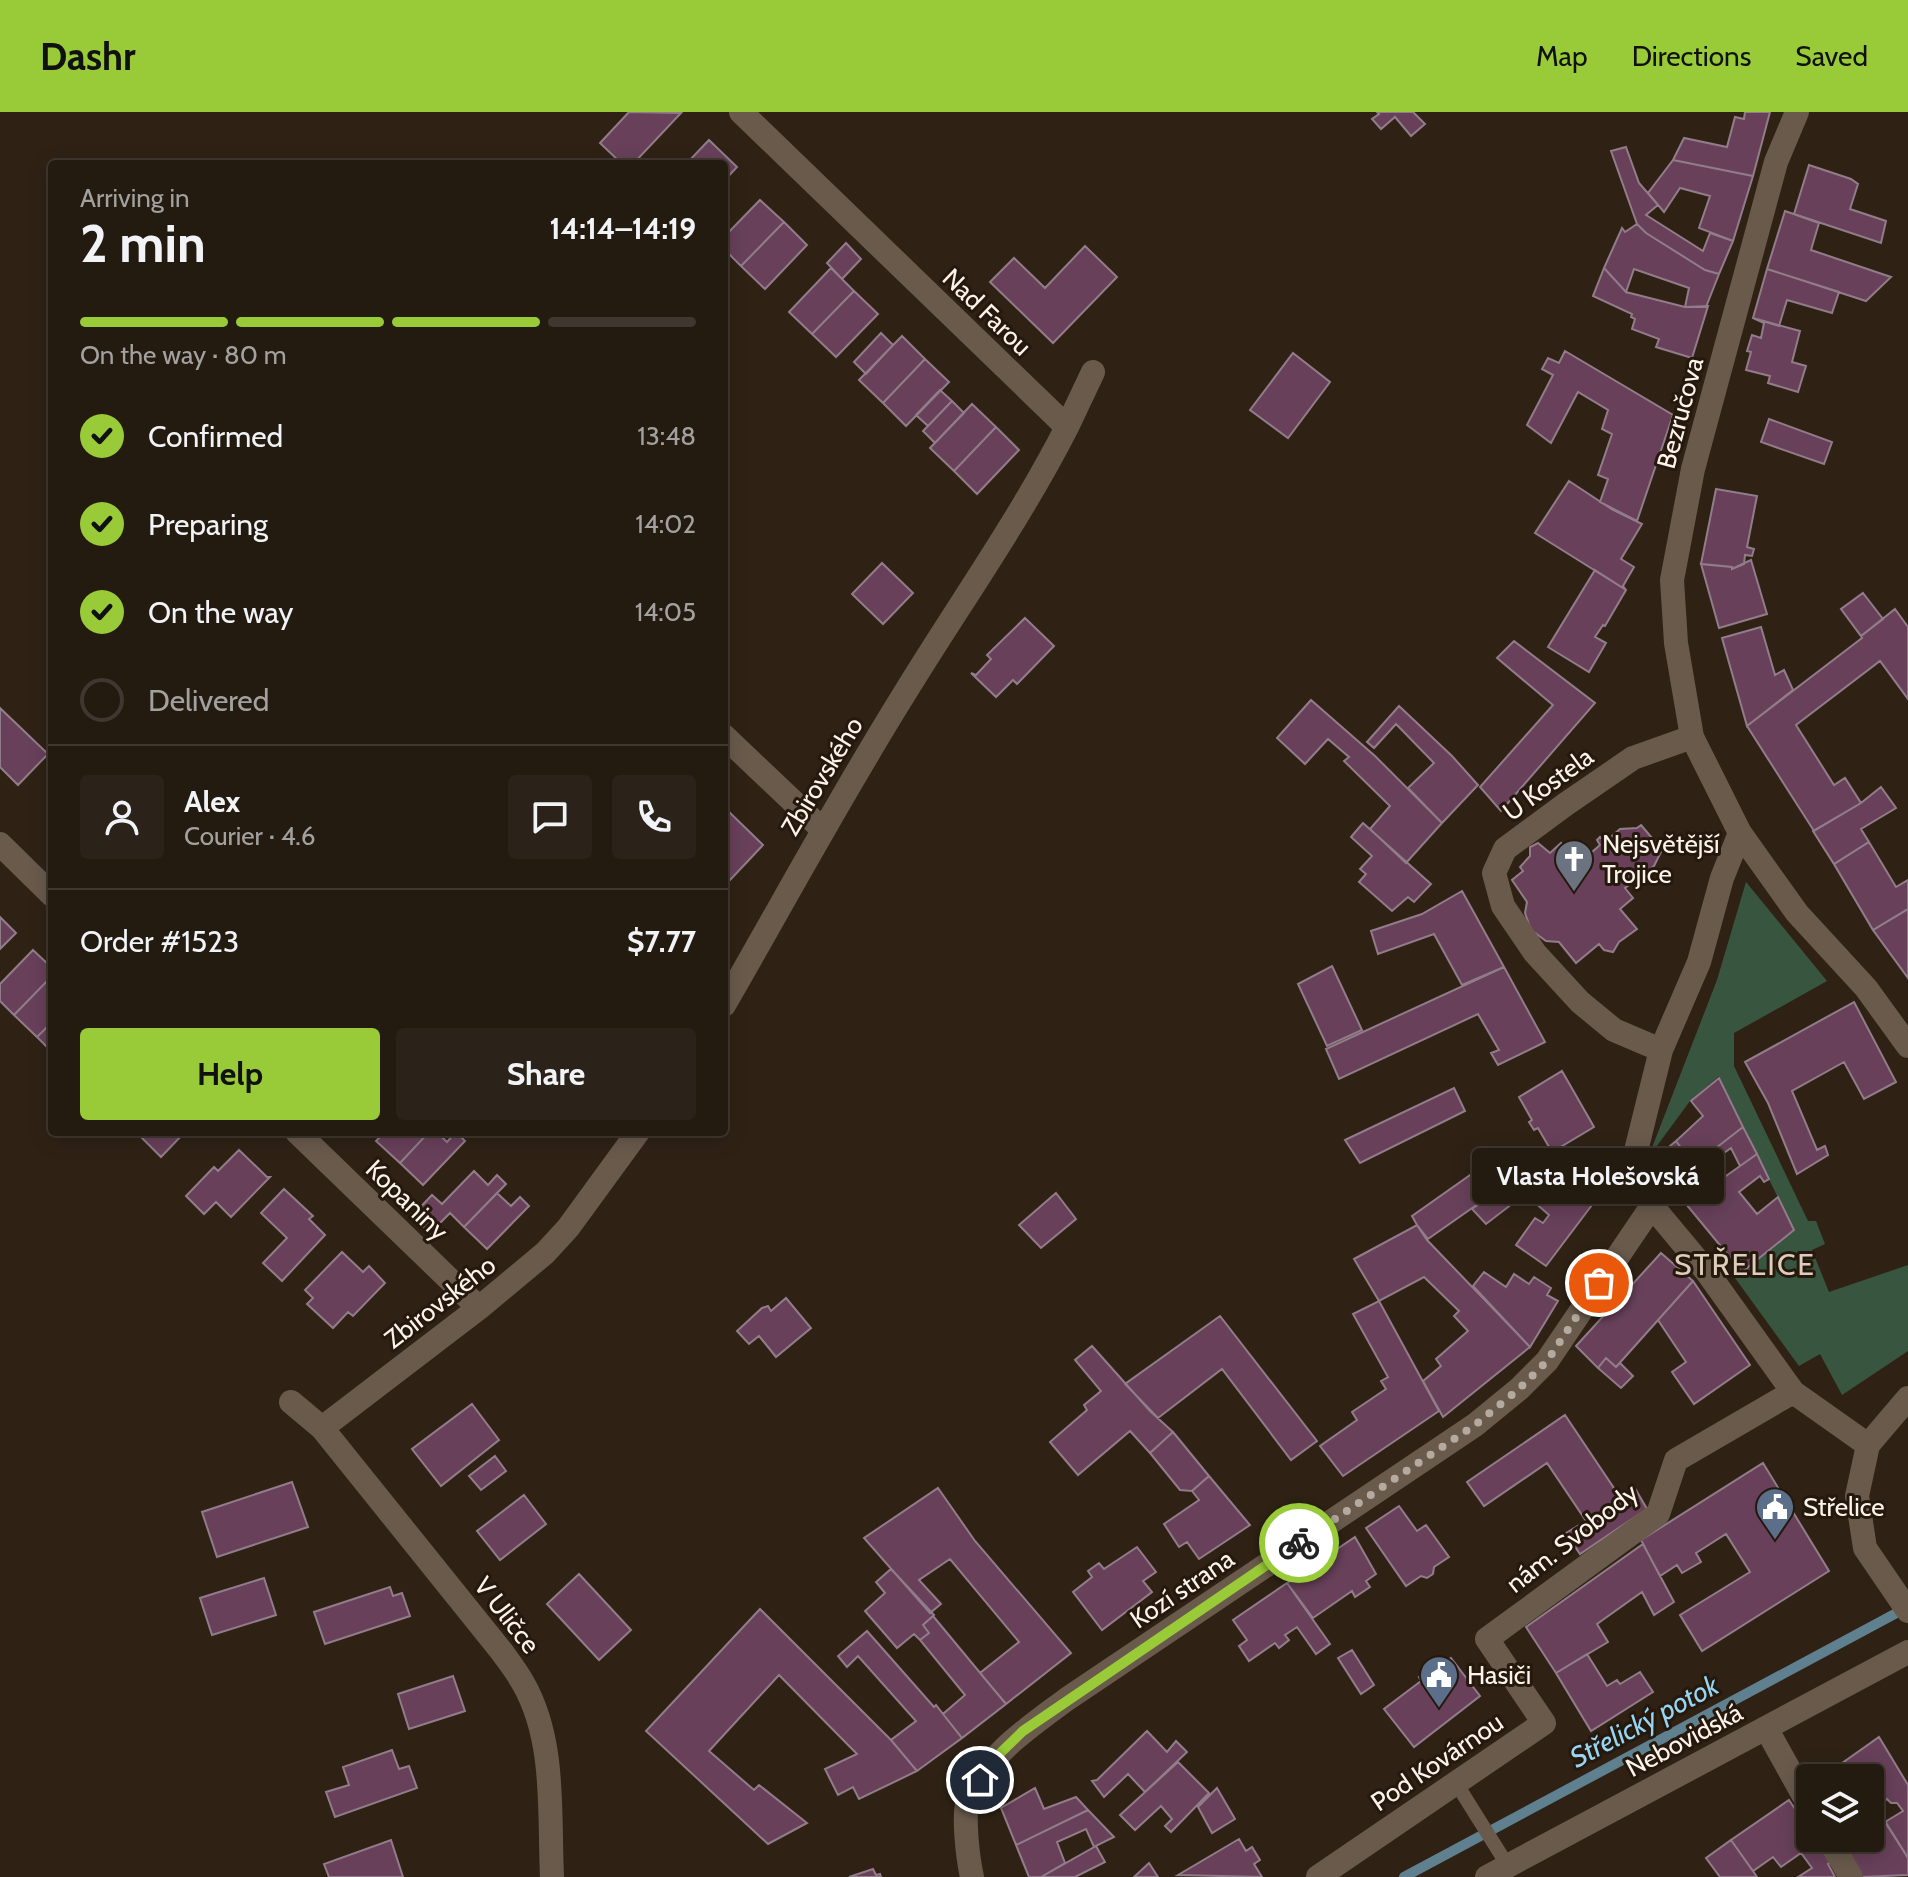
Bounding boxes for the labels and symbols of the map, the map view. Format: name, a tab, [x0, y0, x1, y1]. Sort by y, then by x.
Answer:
street label: Nad Farou	[936, 262, 1038, 362]
street label: Bezručova	[1650, 353, 1710, 472]
street label: Zbirovského	[774, 711, 870, 841]
street label: U Kostela	[1496, 740, 1600, 828]
place label: Nejsvětější Trojice	[1602, 828, 1720, 890]
church icon: Nejsvětější Trojice	[1553, 838, 1595, 893]
callout: Vlasta Holešovská	[1473, 1147, 1725, 1203]
street label: Kopaniny	[359, 1153, 455, 1247]
district label: STŘELICE	[1674, 1246, 1816, 1283]
street label: Zbirovského	[378, 1249, 502, 1355]
pin	[1565, 1249, 1633, 1317]
street label: nám. Svobody	[1499, 1476, 1645, 1600]
public building icon: Střelice	[1754, 1486, 1796, 1541]
place label: Střelice	[1803, 1491, 1885, 1523]
courier	[1259, 1503, 1339, 1583]
street label: Kozí strana	[1124, 1542, 1241, 1635]
street label: V Uličce	[467, 1570, 547, 1660]
public building icon: Hasiči	[1418, 1654, 1460, 1709]
place label: Hasiči	[1467, 1659, 1531, 1691]
water label: Střelický potok	[1564, 1667, 1725, 1774]
street label: Nebovidská	[1620, 1696, 1748, 1784]
street label: Pod Kovárnou	[1365, 1706, 1509, 1818]
pin	[946, 1746, 1014, 1814]

